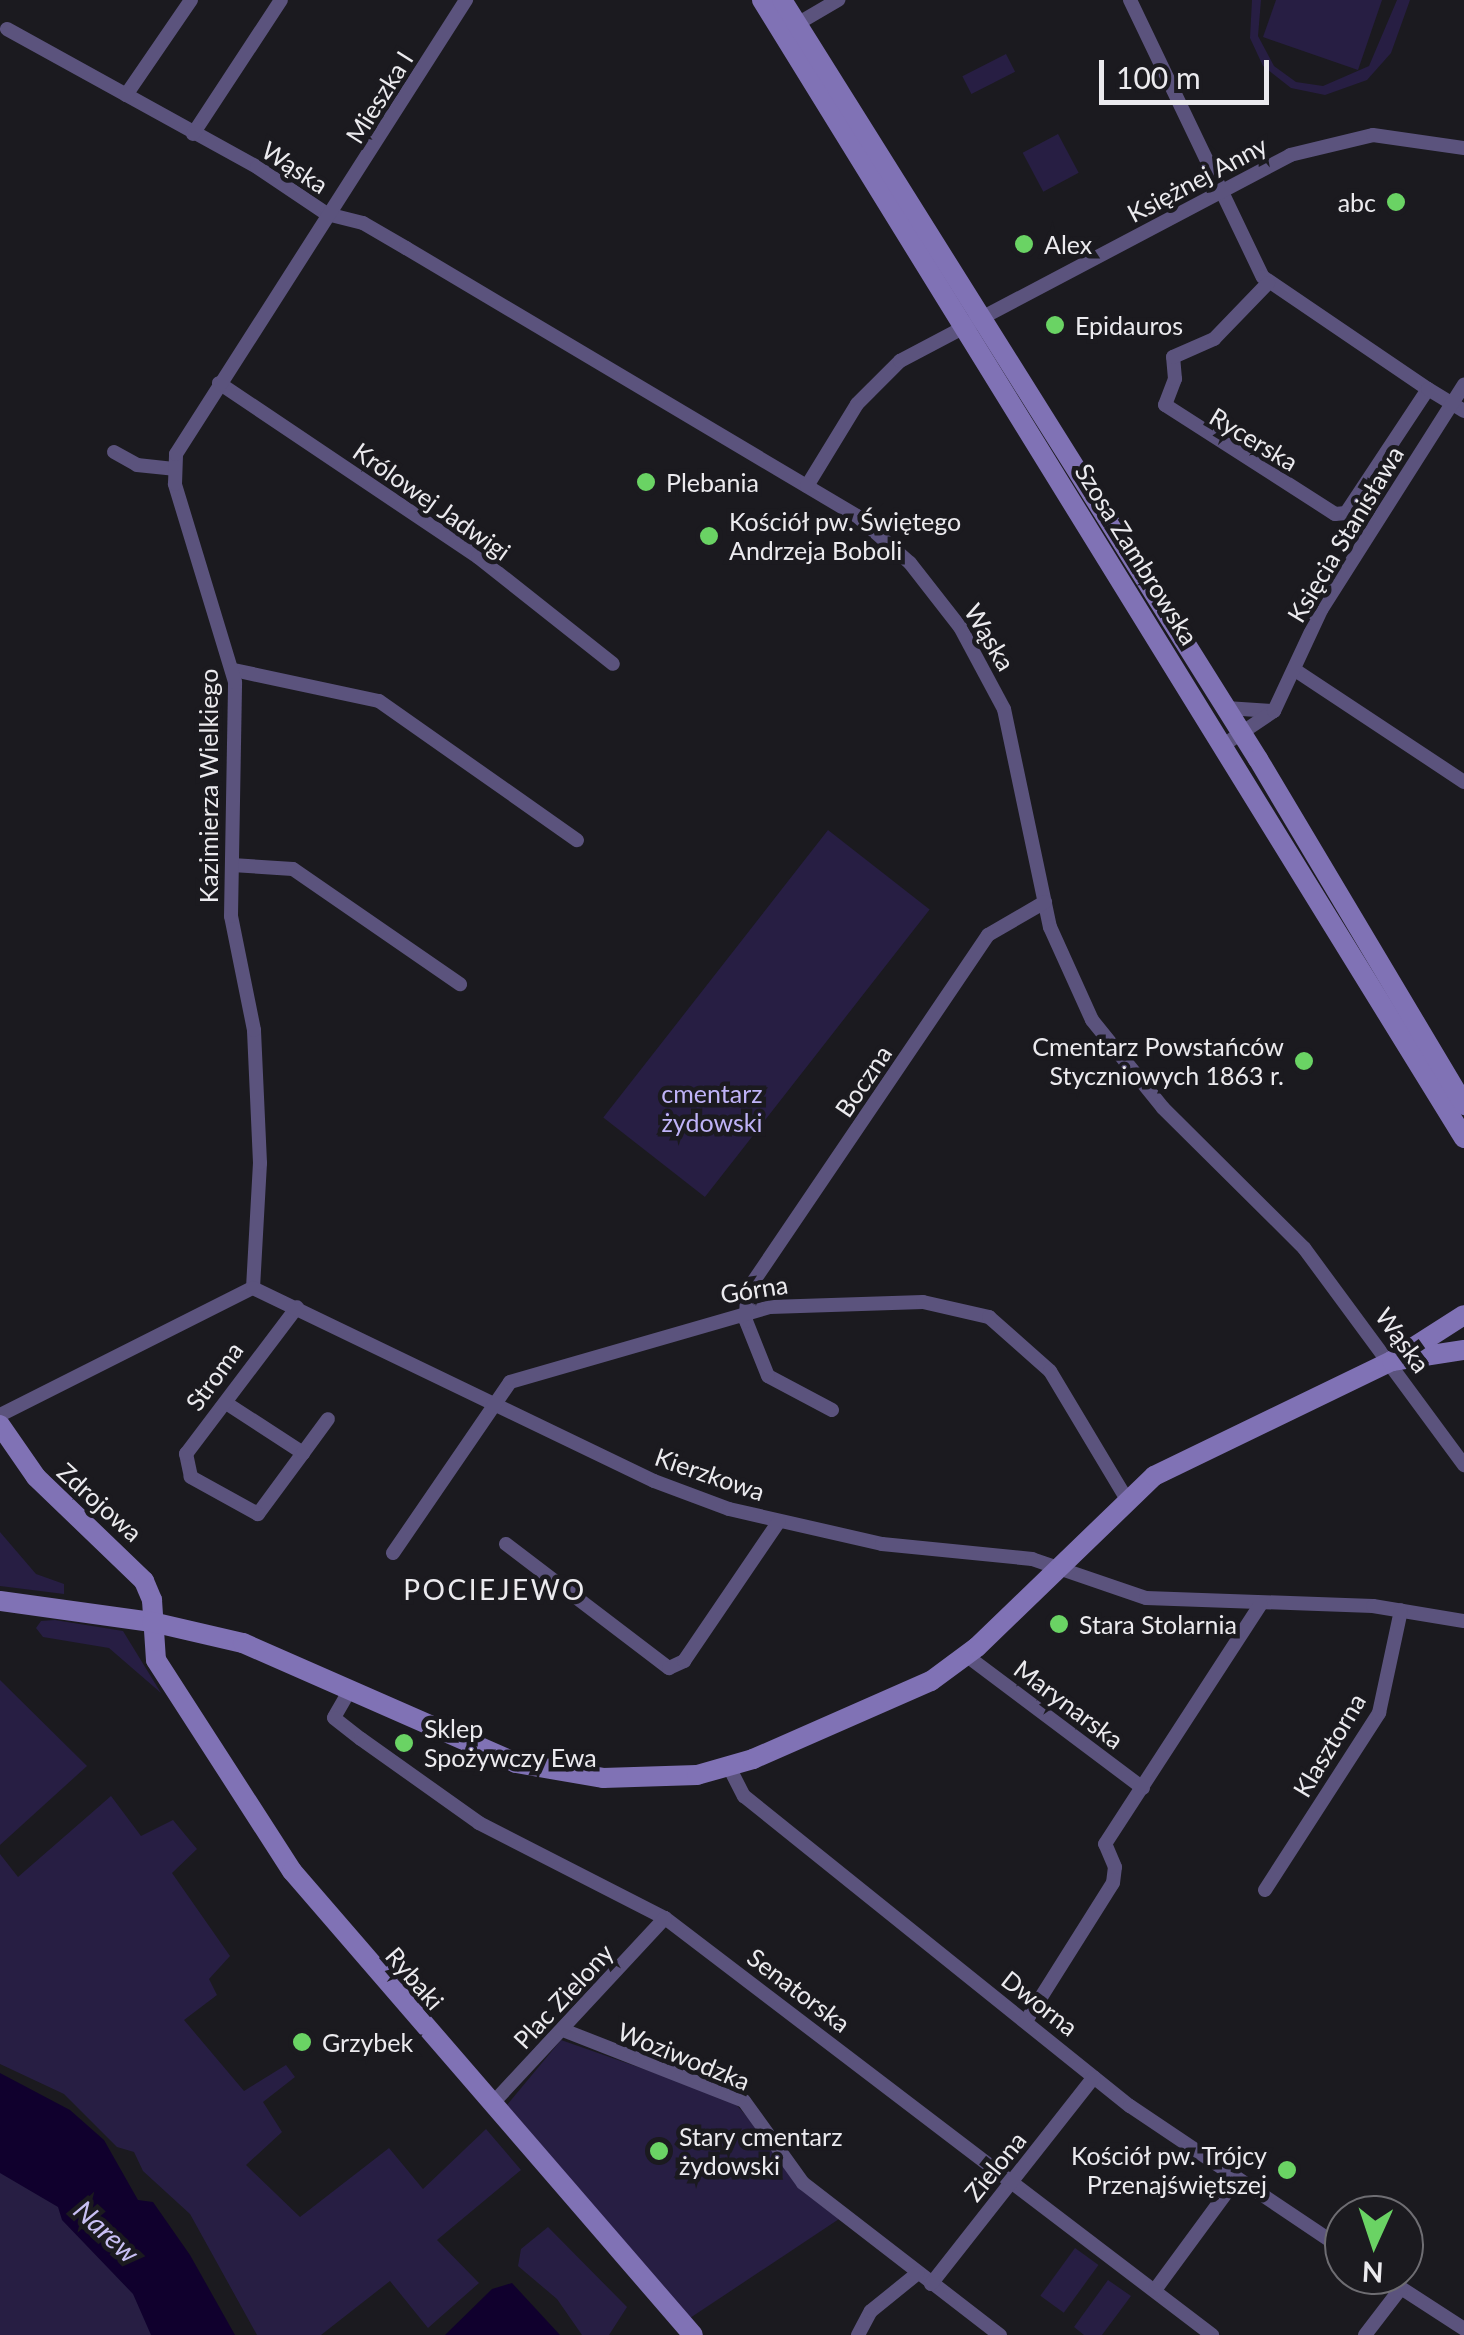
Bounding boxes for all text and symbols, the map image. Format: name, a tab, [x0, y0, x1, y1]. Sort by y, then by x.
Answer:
scale bar	[1104, 40, 1274, 102]
street label: Mieszka I	[339, 45, 419, 149]
text: 100 m	[1116, 59, 1201, 95]
street label: Księżnej Anny	[1122, 129, 1272, 229]
street label: Wąska	[256, 135, 334, 199]
place label: abc	[1338, 187, 1376, 217]
marker: abc	[1385, 191, 1407, 213]
place label: Alex	[1044, 229, 1092, 259]
marker: Alex	[1013, 233, 1035, 255]
place label: Epidauros	[1075, 310, 1183, 340]
marker: Epidauros	[1044, 314, 1066, 336]
street label: Rycerska	[1204, 401, 1304, 477]
street label: Królowej Jadwigi	[347, 436, 517, 566]
street label: Księcia Stanisława	[1281, 440, 1409, 628]
street label: Szosa Zambrowska	[1069, 458, 1205, 650]
place label: Plebania	[666, 467, 759, 497]
marker: Plebania	[635, 471, 657, 493]
place label: Kościół pw. Świętego Andrzeja Boboli	[729, 507, 962, 566]
marker: Kościół pw. Świętego Andrzeja Boboli	[698, 525, 720, 547]
street label: Wąska	[958, 598, 1022, 676]
street label: Kazimierza Wielkiego	[193, 669, 223, 903]
place label: Cmentarz Powstańców Styczniowych 1863 r.	[1032, 1032, 1284, 1091]
street label: Boczna	[828, 1040, 898, 1122]
marker: Cmentarz Powstańców Styczniowych 1863 r.	[1293, 1050, 1315, 1072]
park label: cmentarz żydowski	[661, 1079, 763, 1138]
street label: Górna	[718, 1269, 790, 1309]
street label: Wąska	[1369, 1302, 1437, 1378]
street label: Stroma	[179, 1336, 249, 1416]
street label: Kierzkowa	[651, 1441, 769, 1507]
street label: Zdrojowa	[52, 1456, 148, 1548]
district label: POCIEJEWO	[403, 1572, 587, 1606]
place label: Stara Stolarnia	[1079, 1609, 1237, 1639]
marker: Stara Stolarnia	[1048, 1613, 1070, 1635]
street label: Marynarska	[1009, 1653, 1129, 1755]
street label: Klasztorna	[1286, 1688, 1372, 1802]
place label: Sklep Spożywczy Ewa	[424, 1714, 597, 1773]
marker: Sklep Spożywczy Ewa	[393, 1732, 415, 1754]
street label: Plac Zielony	[507, 1937, 619, 2055]
street label: Rybaki	[380, 1941, 450, 2015]
street label: Senatorska	[742, 1942, 856, 2038]
street label: Dworna	[996, 1964, 1084, 2042]
street label: Woziwodzka	[614, 2016, 754, 2096]
place label: Grzybek	[322, 2027, 413, 2057]
marker: Grzybek	[291, 2031, 313, 2053]
place label: Stary cmentarz żydowski	[679, 2122, 843, 2181]
street label: Zielona	[958, 2125, 1032, 2207]
marker: Stary cmentarz żydowski	[648, 2140, 670, 2162]
place label: Kościół pw. Trójcy Przenajświętszej	[1069, 2141, 1267, 2200]
marker: Kościół pw. Trójcy Przenajświętszej	[1276, 2159, 1298, 2181]
water label: Narew	[68, 2193, 146, 2269]
north arrow	[1324, 2195, 1424, 2295]
text: N	[1361, 2255, 1384, 2291]

